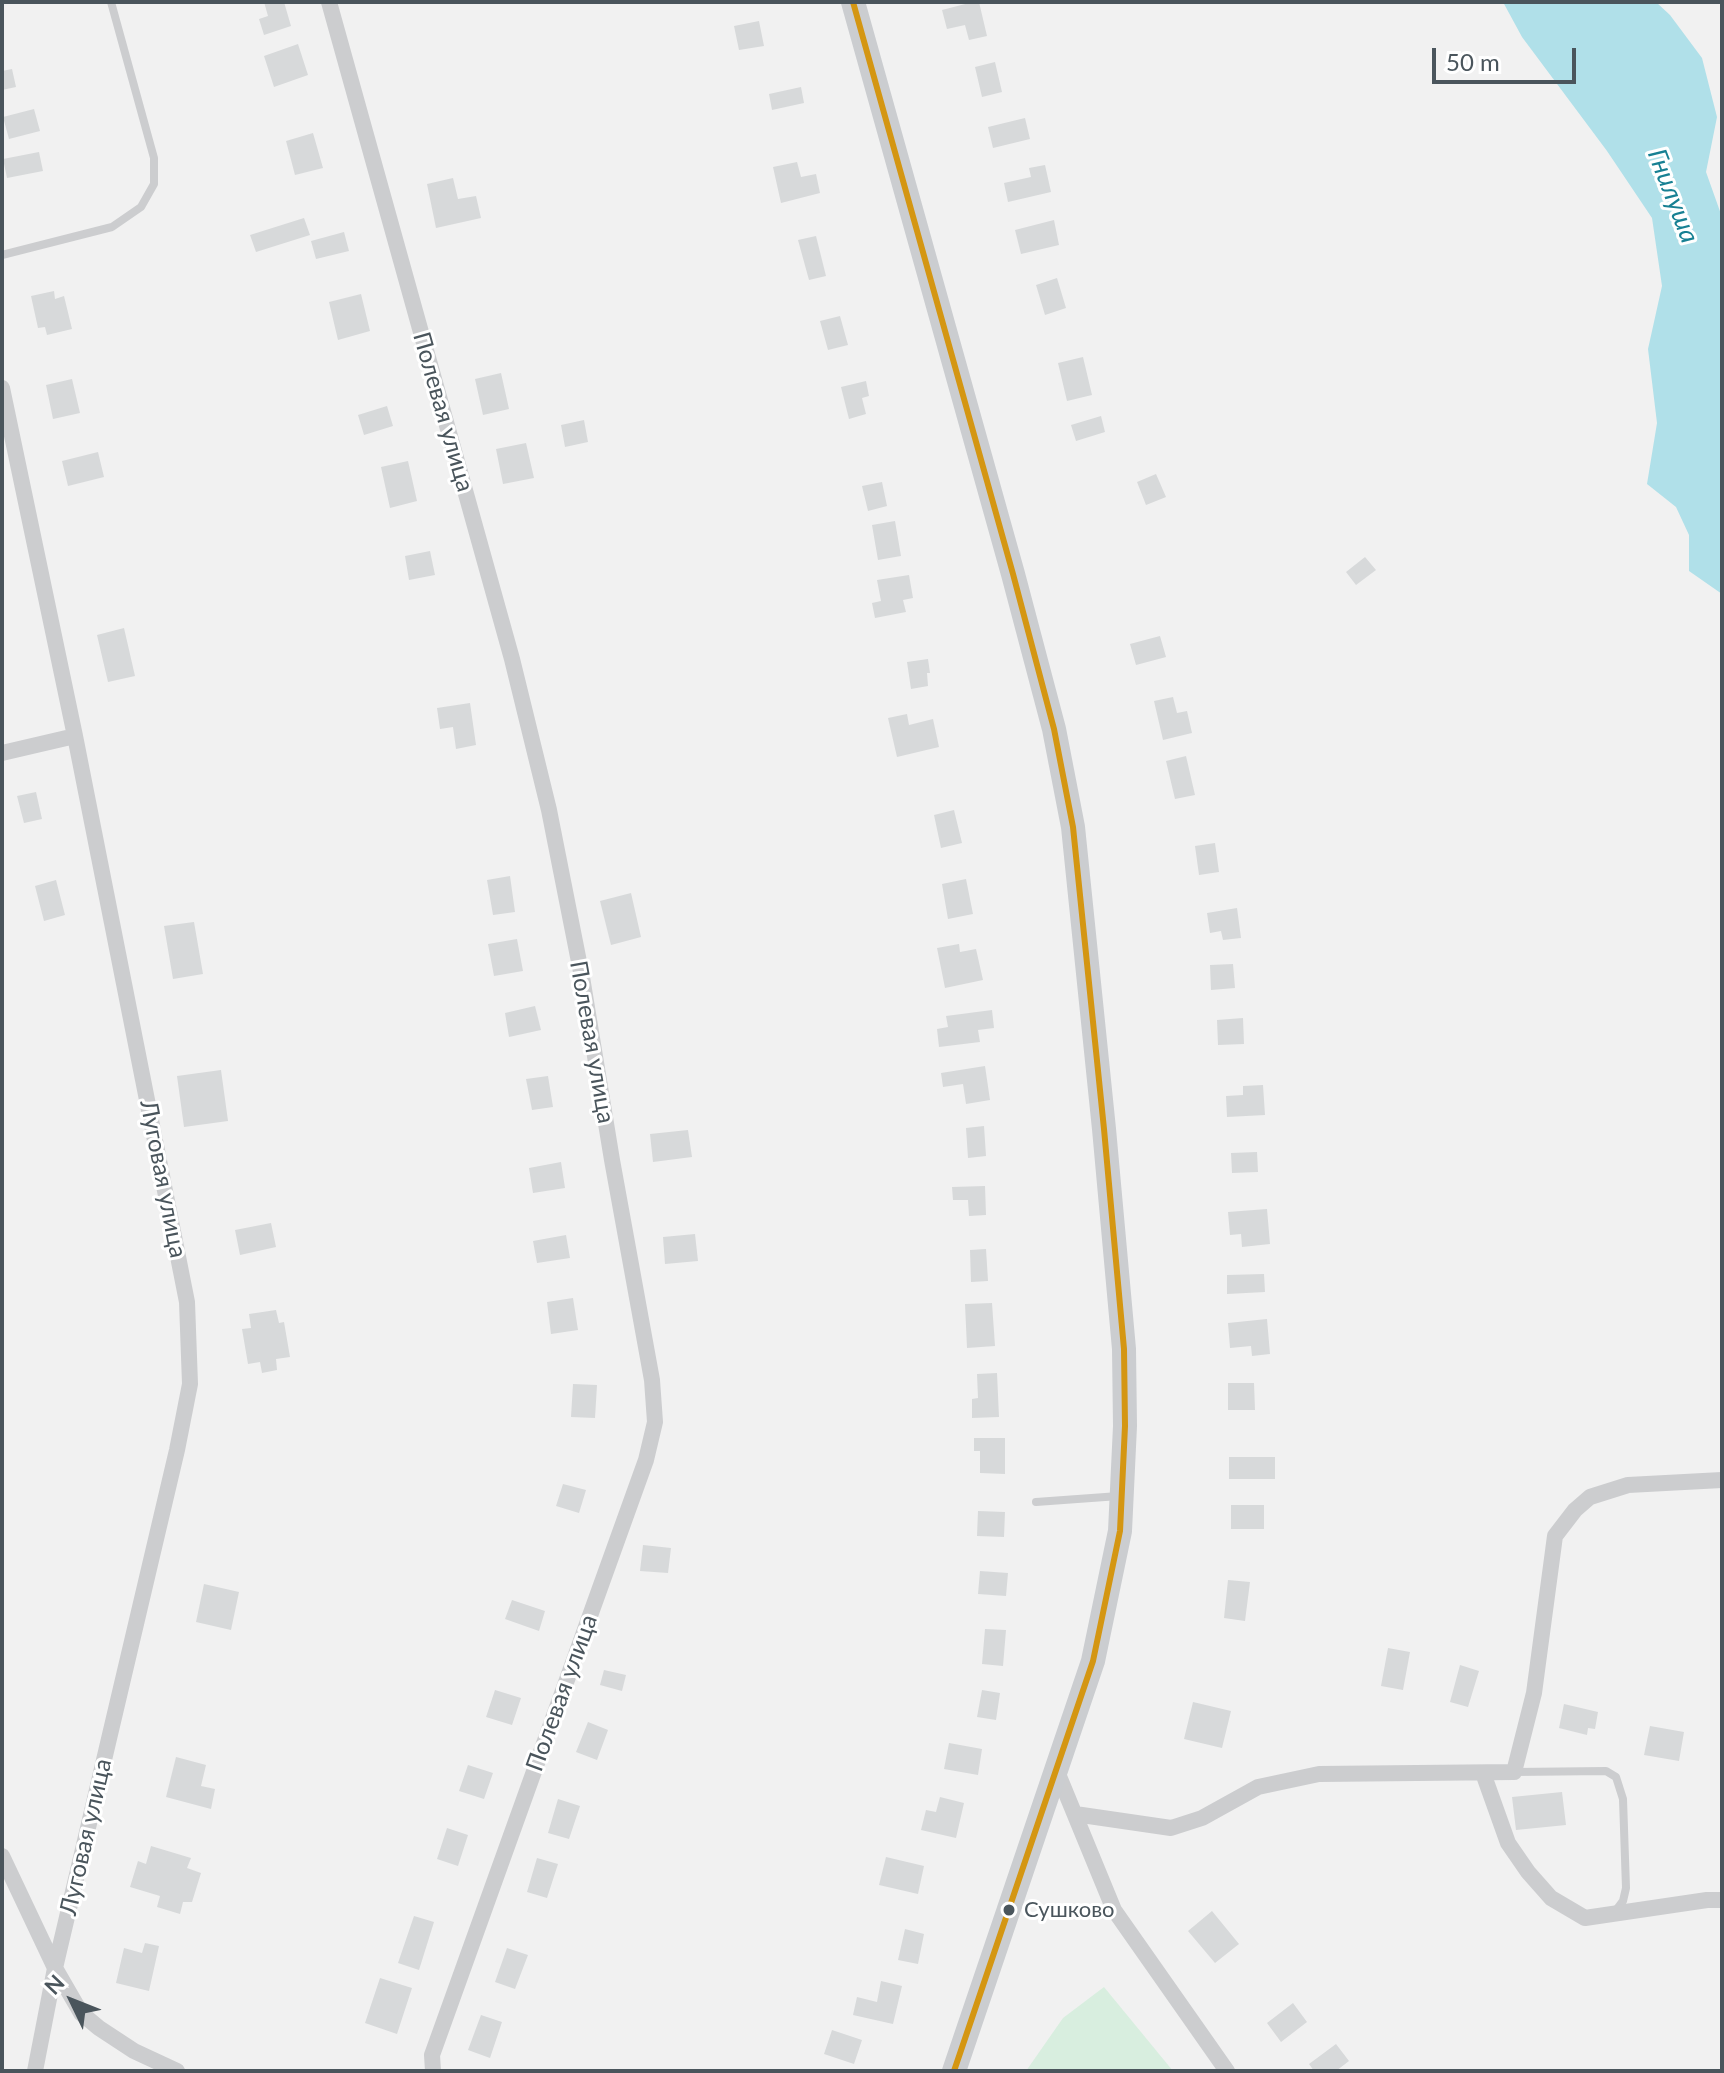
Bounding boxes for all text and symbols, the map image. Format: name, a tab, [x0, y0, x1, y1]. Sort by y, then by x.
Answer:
scale bar	[1436, 32, 1580, 82]
text: 50 m	[1446, 47, 1500, 76]
water label: Гнилуша	[1641, 145, 1705, 247]
street label: Полевая улица	[406, 329, 480, 495]
street label: Полевая улица	[564, 958, 620, 1126]
street label: Луговая улица	[134, 1098, 192, 1260]
street label: Полевая улица	[520, 1611, 604, 1775]
street label: Луговая улица	[54, 1756, 118, 1918]
place label: Сушково	[1024, 1897, 1115, 1923]
marker: Сушково	[1001, 1902, 1017, 1918]
north arrow	[32, 1961, 112, 2041]
text: N	[38, 1969, 70, 2000]

